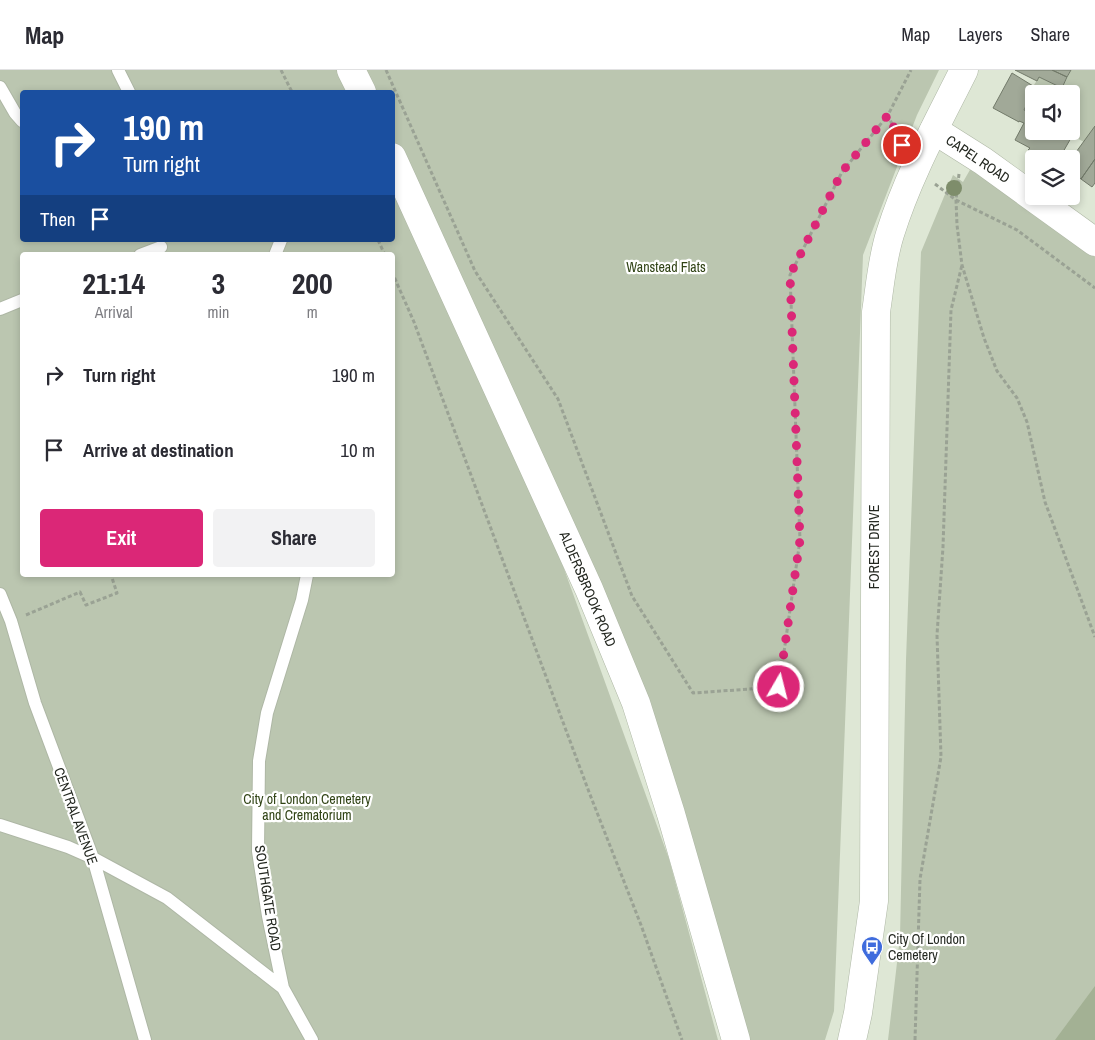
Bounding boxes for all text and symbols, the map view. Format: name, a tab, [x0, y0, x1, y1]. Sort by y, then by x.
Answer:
text: Map	[25, 19, 64, 51]
text: Map	[902, 22, 930, 47]
text: Layers	[958, 22, 1003, 47]
text: Share	[1031, 22, 1070, 47]
map controls	[1025, 85, 1080, 205]
button: sound	[1025, 85, 1080, 140]
text: 190 m	[123, 104, 204, 151]
icon: right	[40, 110, 105, 175]
pin	[881, 124, 923, 166]
icon: arrive	[888, 131, 916, 159]
street label: CAPEL ROAD	[942, 131, 1014, 187]
text: Turn right	[123, 149, 200, 179]
button: layers	[1025, 150, 1080, 205]
icon: arrive	[86, 205, 114, 233]
text: Then	[40, 206, 76, 232]
park label: Wanstead Flats	[626, 258, 706, 276]
text: 21:14	[82, 263, 145, 303]
text: 3	[212, 263, 225, 303]
text: 200	[292, 263, 333, 303]
text: Arrival	[95, 301, 133, 323]
text: min	[207, 301, 229, 323]
text: m	[307, 301, 318, 323]
icon: right	[40, 361, 68, 389]
text: Turn right	[83, 362, 155, 388]
text: 190 m	[332, 362, 375, 388]
icon: arrive	[40, 436, 68, 464]
text: Arrive at destination	[83, 437, 234, 463]
text: 10 m	[340, 437, 375, 463]
street label: FOREST DRIVE	[865, 505, 883, 589]
button: Exit	[40, 509, 203, 567]
button: Share	[213, 509, 375, 567]
street label: ALDERSBROOK ROAD	[555, 528, 620, 649]
position arrow	[752, 660, 804, 712]
street label: CENTRAL AVENUE	[50, 765, 102, 867]
park label: City of London Cemetery and Crematorium	[243, 790, 371, 824]
street label: SOUTHGATE ROAD	[251, 844, 285, 952]
place label: City Of London Cemetery	[888, 930, 965, 964]
bus stop icon: City Of London Cemetery	[860, 935, 884, 966]

